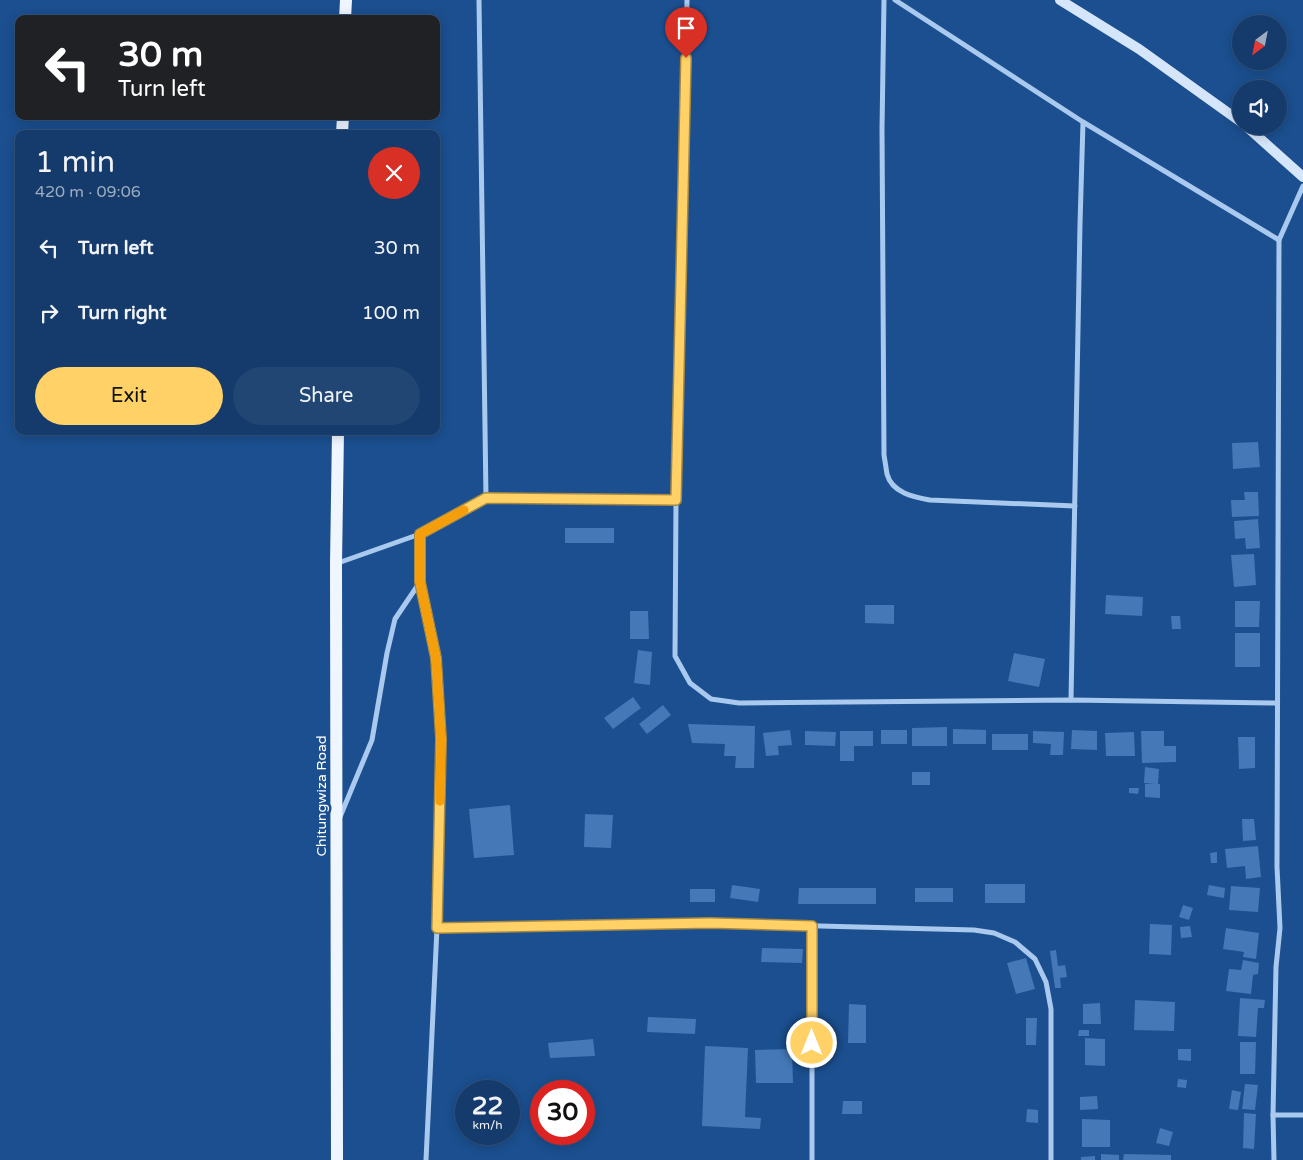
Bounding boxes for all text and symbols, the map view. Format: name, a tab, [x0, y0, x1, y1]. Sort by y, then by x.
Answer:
pin	[665, 7, 707, 58]
icon: arrive	[672, 14, 700, 42]
north arrow	[1232, 15, 1288, 70]
map controls	[1232, 15, 1287, 135]
text: 30 m	[118, 34, 203, 76]
icon: left	[35, 35, 100, 100]
text: Turn left	[118, 76, 206, 102]
button: sound	[1232, 80, 1287, 135]
text: 1 min	[35, 144, 115, 181]
button: close	[368, 147, 420, 199]
text: 420 m · 09:06	[35, 182, 141, 202]
icon: left	[35, 234, 63, 262]
text: Turn left	[78, 237, 154, 259]
text: 30 m	[374, 237, 420, 259]
icon: right	[35, 299, 63, 327]
text: Turn right	[78, 302, 166, 324]
text: 100 m	[362, 302, 420, 324]
button: Exit	[35, 367, 223, 425]
button: Share	[233, 367, 420, 425]
street label: Chitungwiza Road	[313, 735, 330, 857]
position arrow	[785, 1016, 837, 1068]
speed limit sign: 30	[530, 1080, 595, 1145]
text: 22	[472, 1091, 503, 1121]
text: km/h	[472, 1118, 503, 1132]

